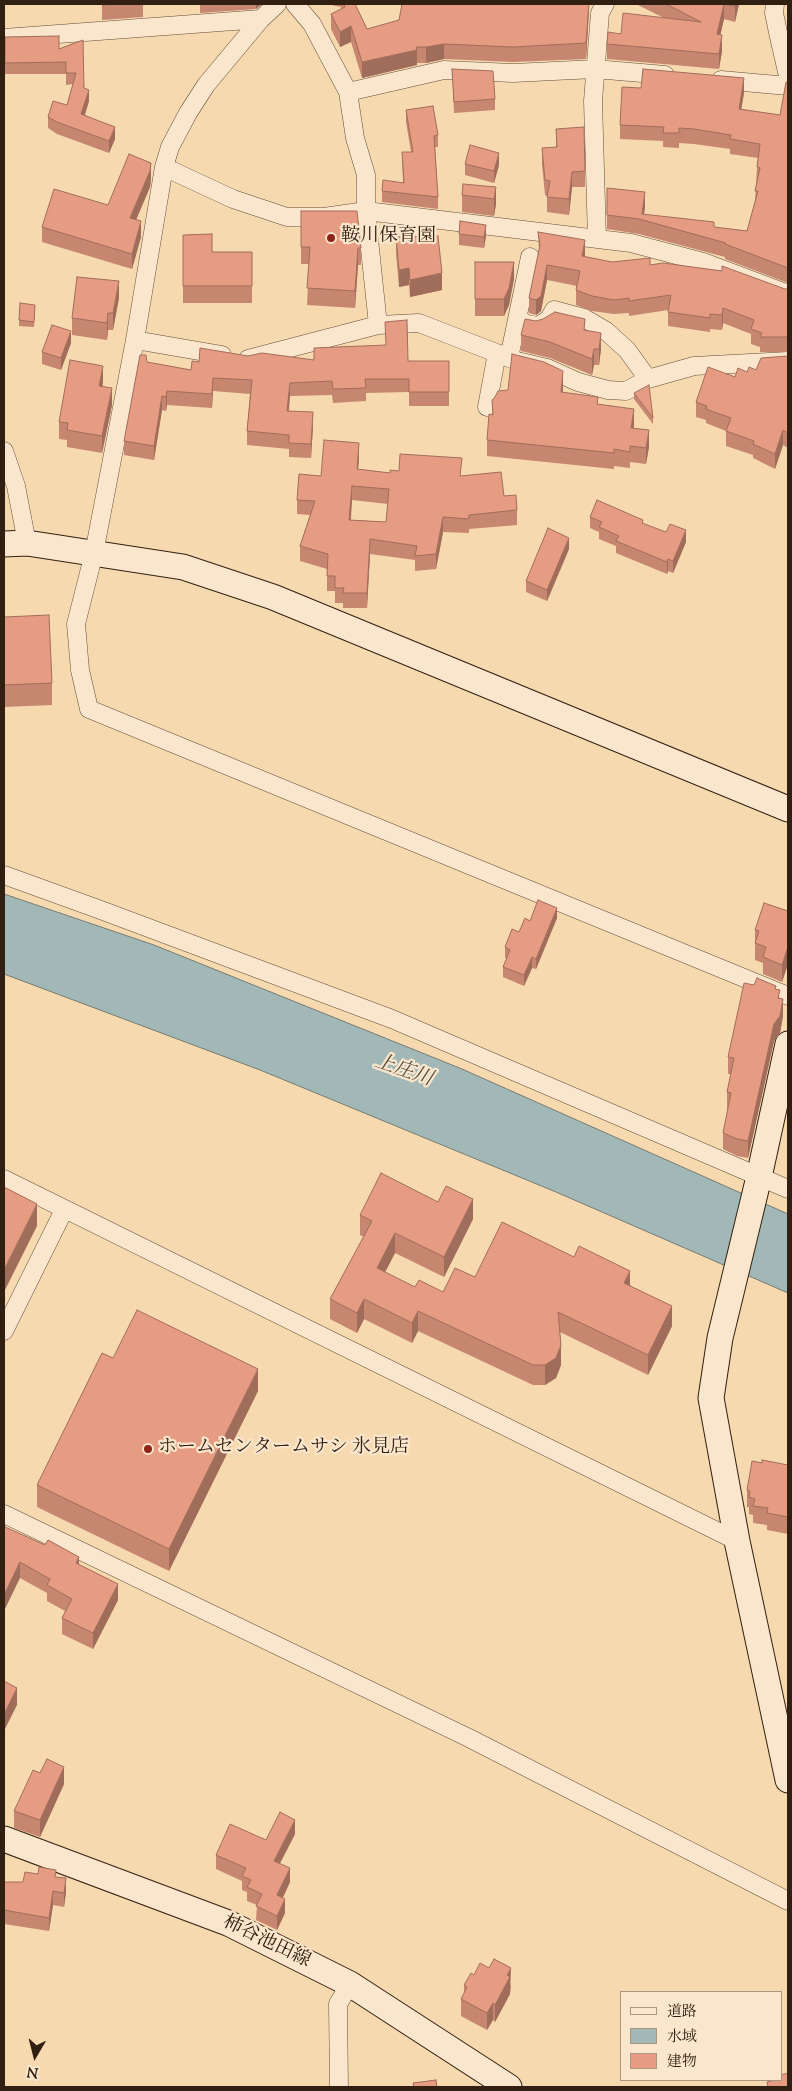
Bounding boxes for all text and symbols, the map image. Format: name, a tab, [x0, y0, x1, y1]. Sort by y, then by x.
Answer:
place label: 鞍川保育園	[341, 227, 436, 249]
marker: 鞍川保育園	[325, 232, 337, 244]
water label: 上庄川	[371, 1051, 435, 1093]
place label: ホームセンタームサシ 氷見店	[158, 1438, 409, 1460]
marker: ホームセンタームサシ 氷見店	[142, 1443, 154, 1455]
street label: 柿谷池田線	[218, 1912, 314, 1974]
legend	[620, 1991, 782, 2081]
text: 道路	[667, 2002, 697, 2023]
text: 水域	[667, 2027, 697, 2048]
north arrow	[10, 2031, 60, 2081]
text: 建物	[667, 2052, 697, 2073]
text: N	[26, 2060, 40, 2082]

